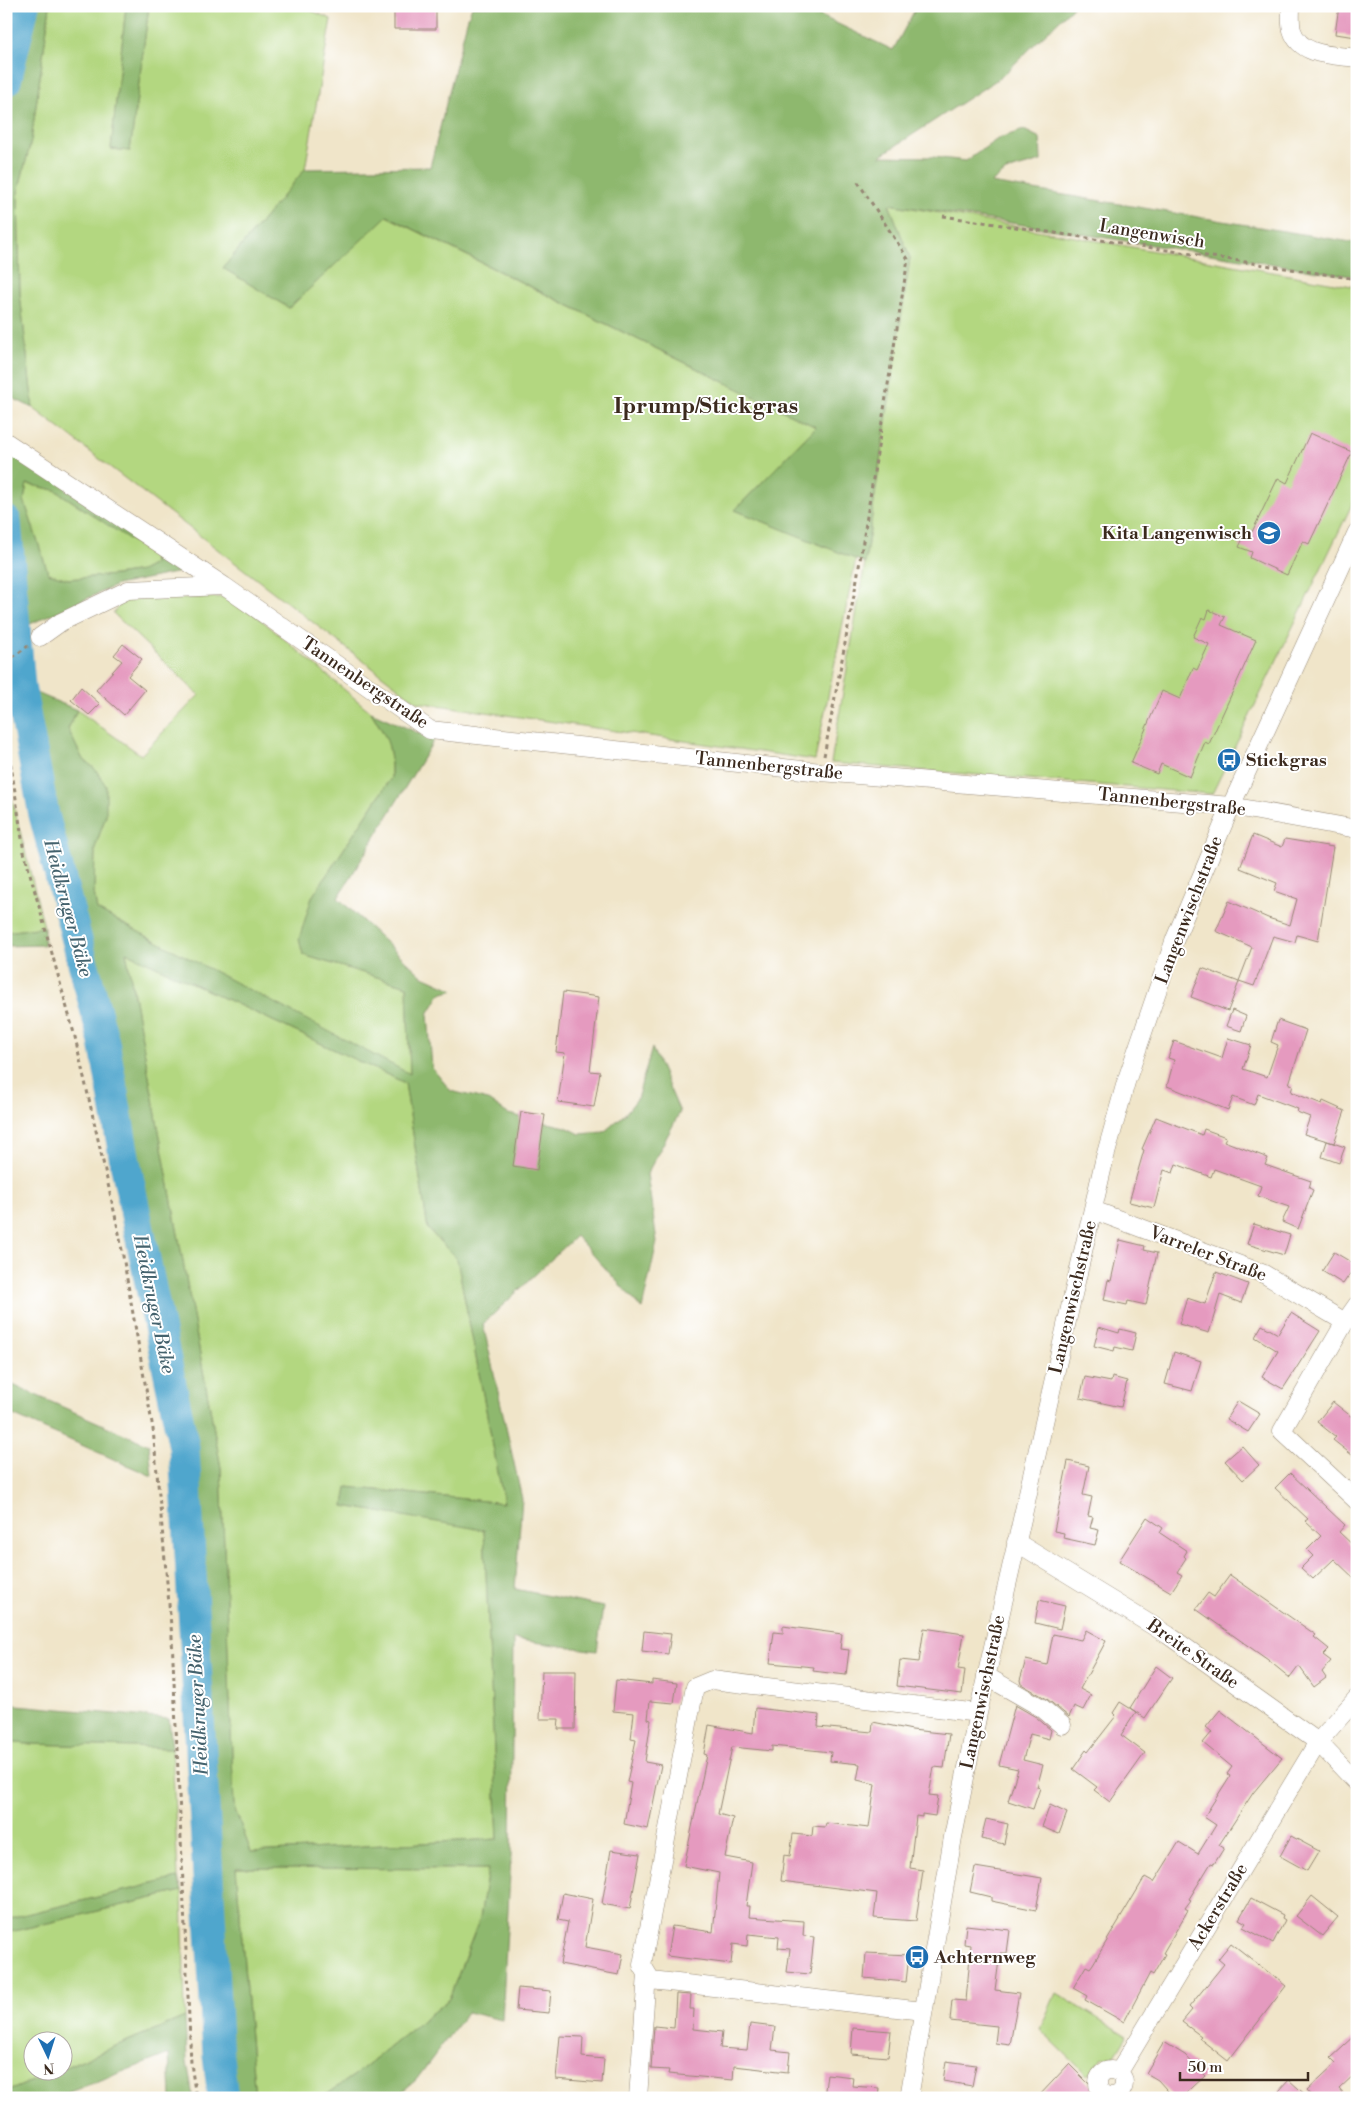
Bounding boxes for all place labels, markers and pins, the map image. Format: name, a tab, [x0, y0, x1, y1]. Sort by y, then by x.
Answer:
school or university icon: Kita Langenwisch	[1256, 520, 1282, 546]
place label: Kita Langenwisch	[1102, 522, 1252, 545]
bus stop icon: Stickgras	[1216, 747, 1242, 773]
place label: Stickgras	[1246, 749, 1327, 772]
bus stop icon: Achternweg	[904, 1944, 930, 1970]
place label: Achternweg	[933, 1946, 1036, 1969]

